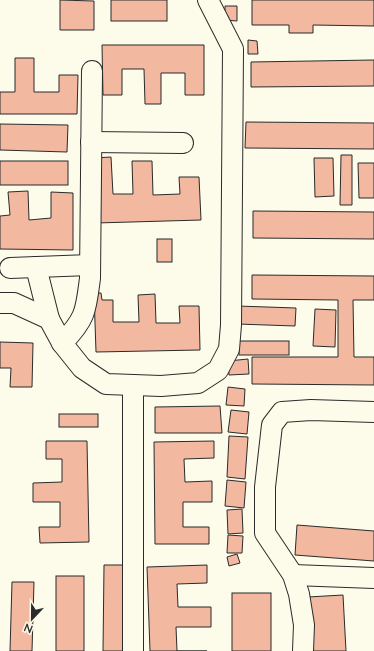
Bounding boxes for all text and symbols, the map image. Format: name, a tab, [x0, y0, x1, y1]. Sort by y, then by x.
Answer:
north arrow	[12, 599, 52, 639]
text: N	[22, 621, 34, 636]

